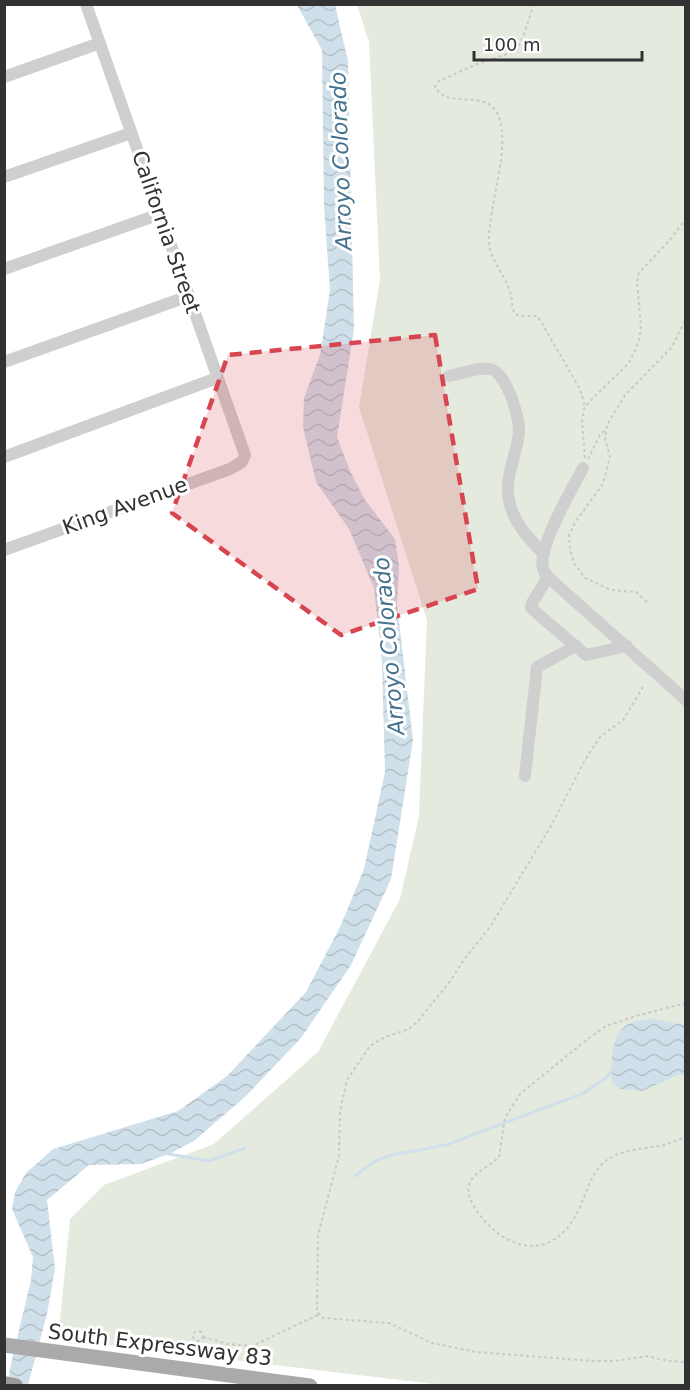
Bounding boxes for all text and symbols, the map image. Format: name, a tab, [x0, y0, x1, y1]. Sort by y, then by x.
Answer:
scale bar	[474, 24, 642, 62]
text: 100 m	[483, 34, 541, 55]
water label: Arroyo Colorado	[325, 71, 357, 253]
street label: California Street	[127, 148, 205, 316]
street label: King Avenue	[59, 472, 191, 540]
water label: Arroyo Colorado	[369, 556, 409, 738]
street label: South Expressway 83	[47, 1319, 273, 1371]

